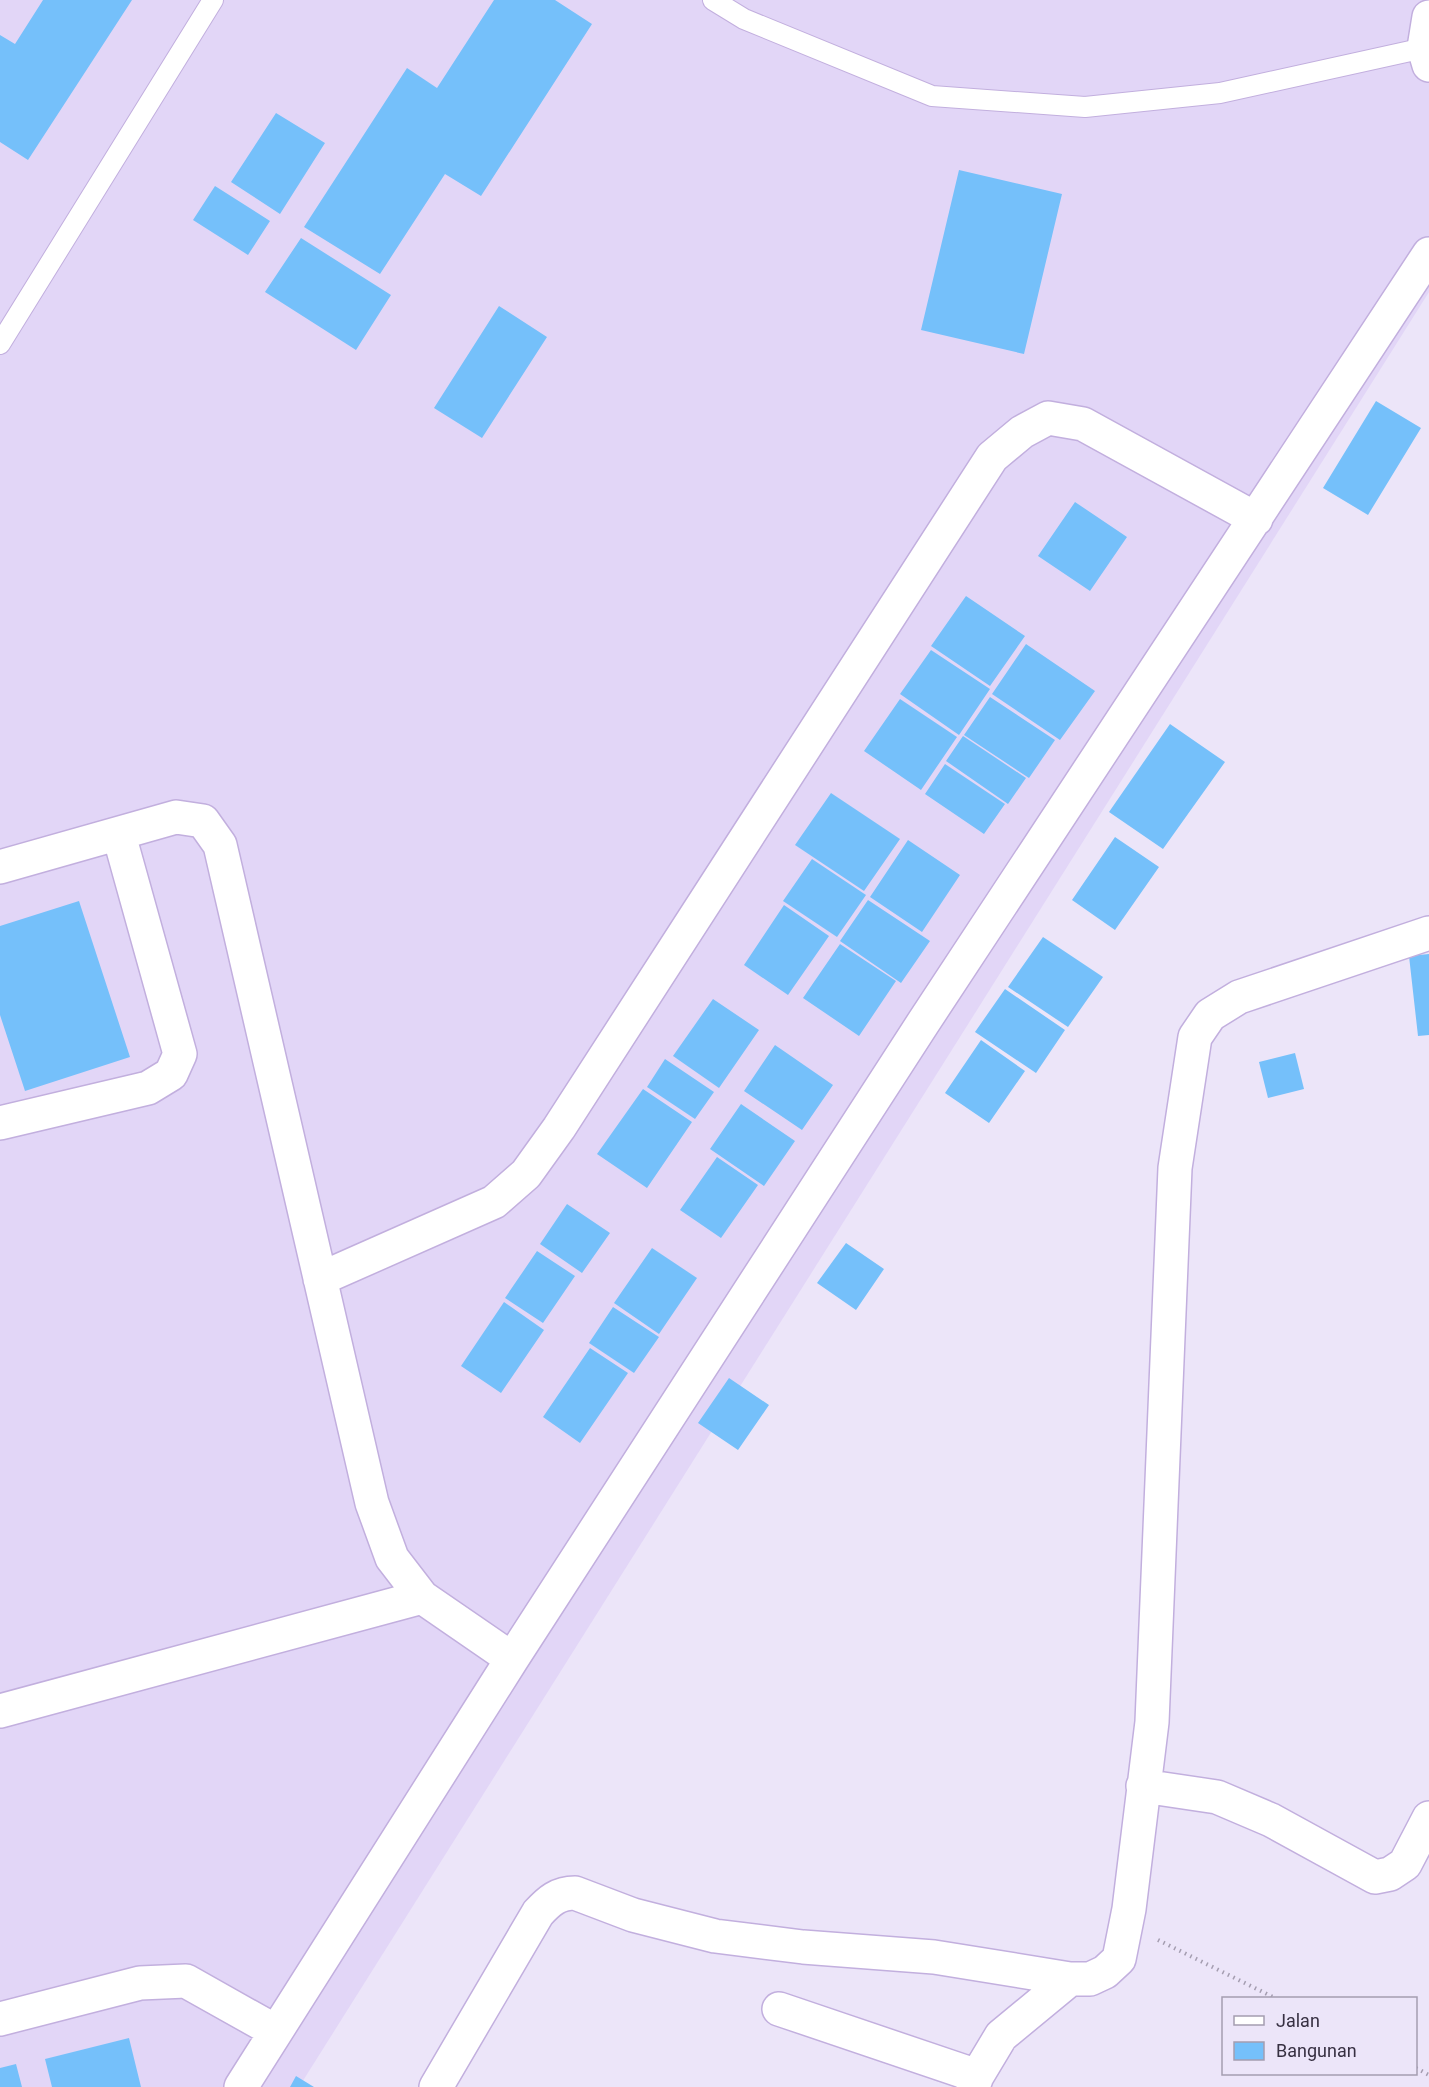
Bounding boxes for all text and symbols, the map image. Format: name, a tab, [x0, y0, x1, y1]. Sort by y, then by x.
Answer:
legend	[1222, 1997, 1417, 2075]
text: Jalan	[1276, 2010, 1320, 2031]
text: Bangunan	[1276, 2040, 1357, 2061]

